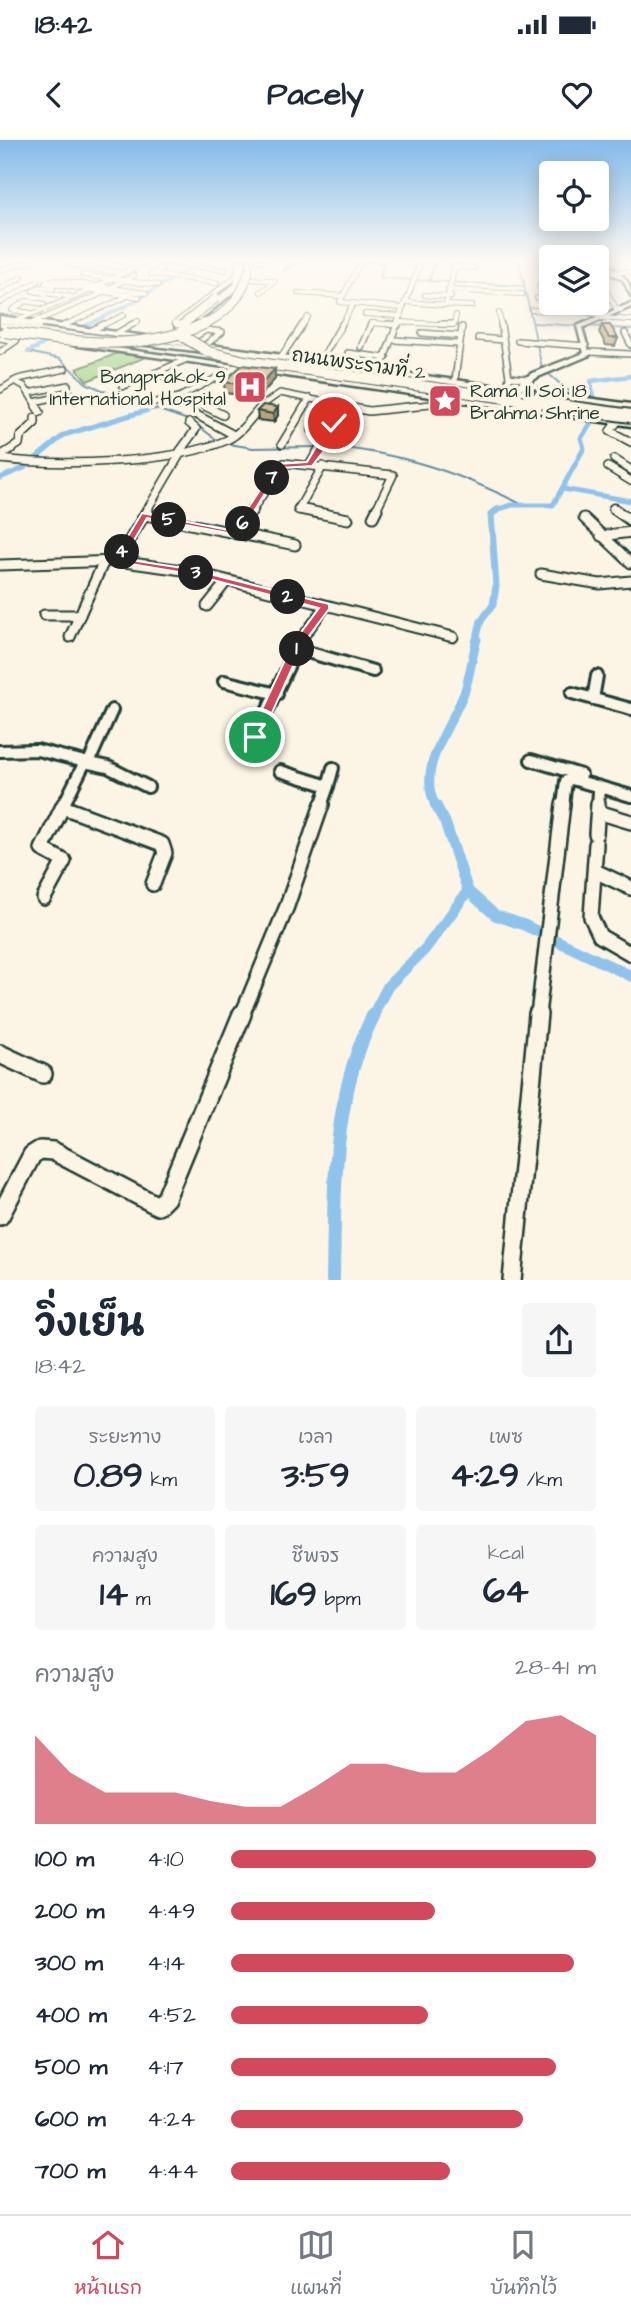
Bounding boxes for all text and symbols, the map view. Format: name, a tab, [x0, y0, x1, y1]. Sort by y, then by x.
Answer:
text: 18:42	[35, 7, 92, 43]
text: Pacely	[267, 72, 364, 117]
icon: back	[35, 76, 73, 114]
icon: heart	[558, 76, 596, 114]
map controls	[539, 161, 609, 315]
button: locate	[539, 161, 609, 231]
button: layers	[539, 245, 609, 315]
street label: ถนนพระรามที่ 2	[290, 337, 429, 387]
place label: Bangprakok 9 International Hospital	[49, 364, 226, 413]
hospital icon: Bangprakok 9 International Hospital	[231, 368, 269, 406]
place label: Rama II Soi 18 Brahma Shrine	[470, 378, 600, 427]
place icon: Rama II Soi 18 Brahma Shrine	[426, 382, 464, 420]
pin	[304, 393, 364, 453]
icon: check	[315, 404, 353, 442]
pin: 7	[254, 460, 290, 496]
text: 7	[266, 464, 277, 491]
pin: 5	[152, 502, 186, 538]
text: 5	[162, 506, 175, 533]
pin: 6	[226, 506, 260, 542]
text: 6	[237, 510, 248, 537]
pin: 4	[104, 534, 140, 570]
text: 4	[115, 538, 128, 565]
pin: 3	[178, 556, 214, 590]
text: 3	[191, 559, 200, 586]
pin: 2	[270, 580, 306, 615]
text: 2	[282, 583, 293, 610]
pin: 1	[280, 631, 314, 666]
text: 1	[295, 635, 298, 662]
pin	[225, 707, 285, 767]
icon: arrive	[236, 718, 274, 756]
text: วิ่งเย็น	[35, 1298, 144, 1350]
button: share	[522, 1303, 596, 1377]
text: 18:42	[35, 1350, 86, 1382]
text: ระยะทาง	[89, 1424, 161, 1451]
text: เวลา	[298, 1424, 333, 1451]
text: เพซ	[489, 1424, 523, 1451]
text: 0.89	[73, 1451, 143, 1500]
text: 3:59	[281, 1451, 350, 1500]
text: 4:29	[450, 1451, 519, 1500]
text: km	[143, 1467, 177, 1494]
text: /km	[519, 1467, 562, 1494]
text: kcal	[488, 1540, 524, 1567]
text: ความสูง	[92, 1543, 158, 1570]
text: ชีพจร	[292, 1543, 339, 1570]
text: 64	[483, 1567, 529, 1616]
text: 14	[100, 1570, 128, 1619]
text: 169	[270, 1570, 317, 1619]
text: m	[128, 1586, 151, 1613]
text: bpm	[317, 1586, 360, 1613]
text: 28–41 m	[515, 1651, 596, 1683]
text: ความสูง	[35, 1659, 114, 1691]
text: 100 m	[35, 1843, 94, 1875]
text: 4:10	[147, 1843, 184, 1875]
text: 200 m	[35, 1895, 104, 1927]
text: 4:49	[147, 1895, 195, 1927]
text: 300 m	[35, 1947, 103, 1979]
text: 4:14	[147, 1947, 185, 1979]
text: 400 m	[35, 1999, 107, 2031]
text: 4:52	[147, 1999, 196, 2031]
text: 500 m	[35, 2051, 107, 2083]
text: 4:17	[147, 2051, 184, 2083]
text: 600 m	[35, 2103, 106, 2135]
text: 4:24	[147, 2103, 195, 2135]
text: 700 m	[35, 2155, 105, 2187]
text: 4:44	[147, 2155, 198, 2187]
tab: หน้าแรก	[74, 2226, 142, 2302]
tab: แผนที่	[290, 2226, 342, 2302]
tab: บันทึกไว้	[490, 2226, 557, 2302]

